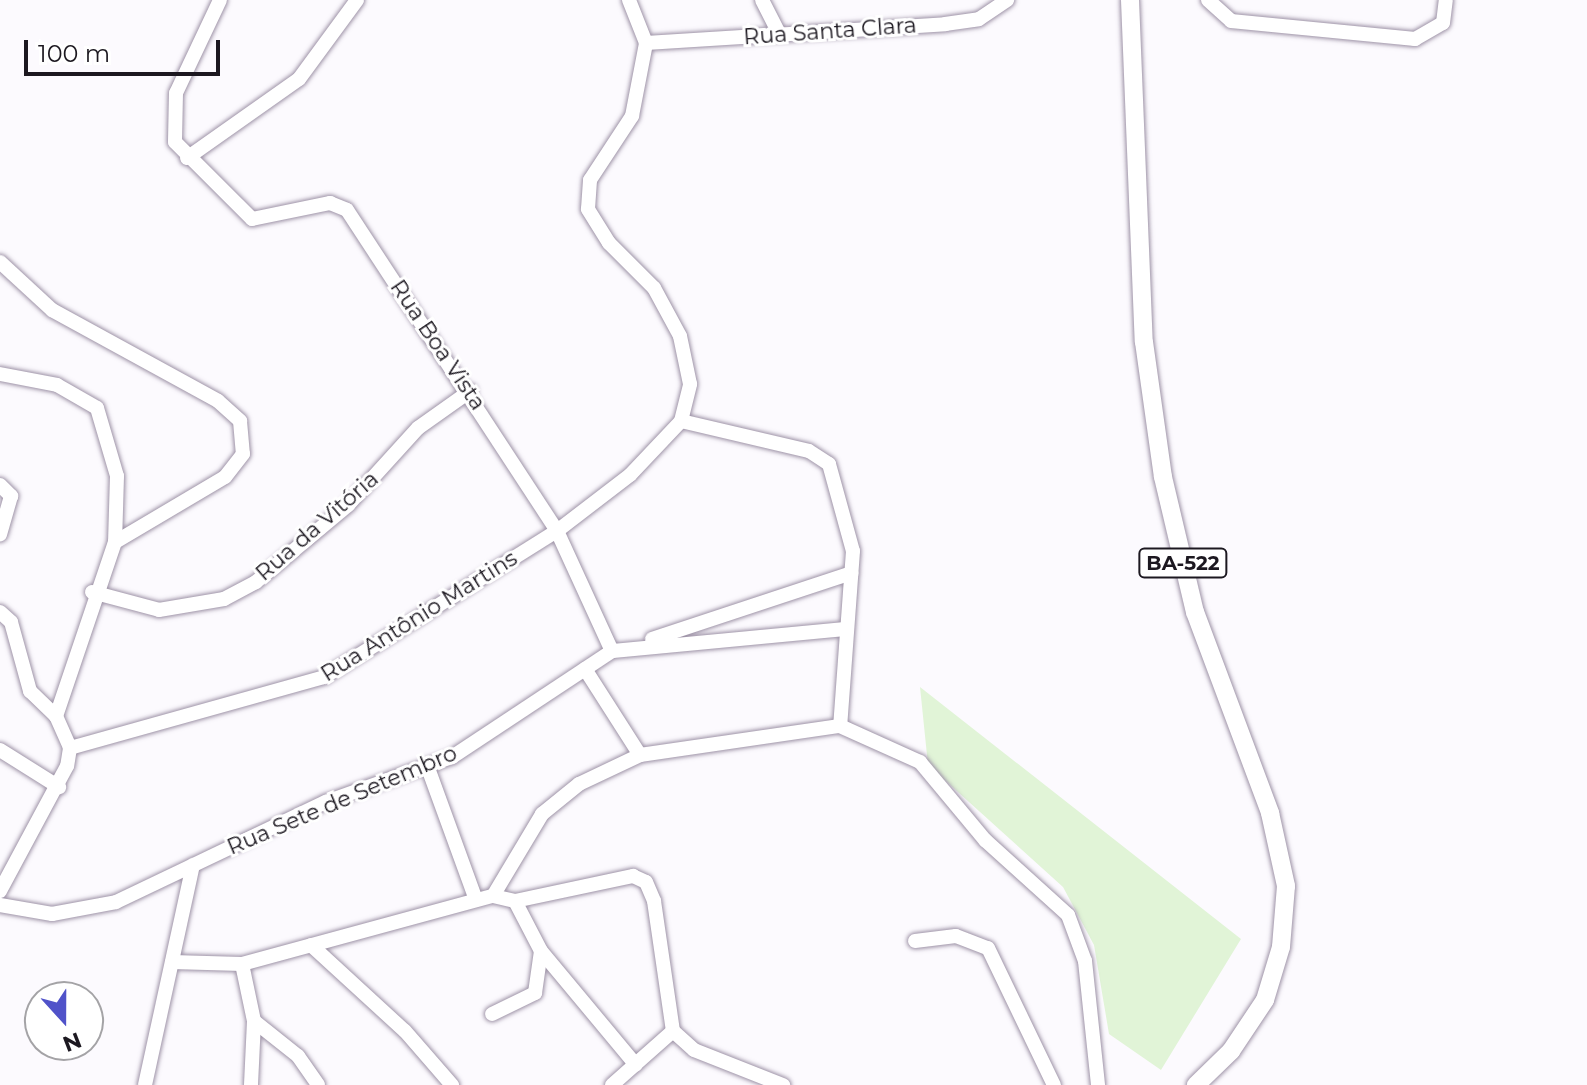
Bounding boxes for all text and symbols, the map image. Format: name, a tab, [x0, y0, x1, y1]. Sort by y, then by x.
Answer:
street label: Rua Santa Clara	[743, 12, 917, 50]
scale bar	[28, 24, 224, 74]
text: 100 m	[38, 39, 110, 68]
street label: Rua Boa Vista	[385, 275, 491, 415]
street label: Rua da Vitória	[250, 466, 384, 586]
street label: Rua Antônio Martins	[316, 545, 522, 687]
road number: BA-522	[1137, 547, 1229, 579]
street label: Rua Sete de Setembro	[223, 740, 461, 860]
north arrow	[24, 981, 104, 1061]
text: N	[59, 1026, 85, 1058]

